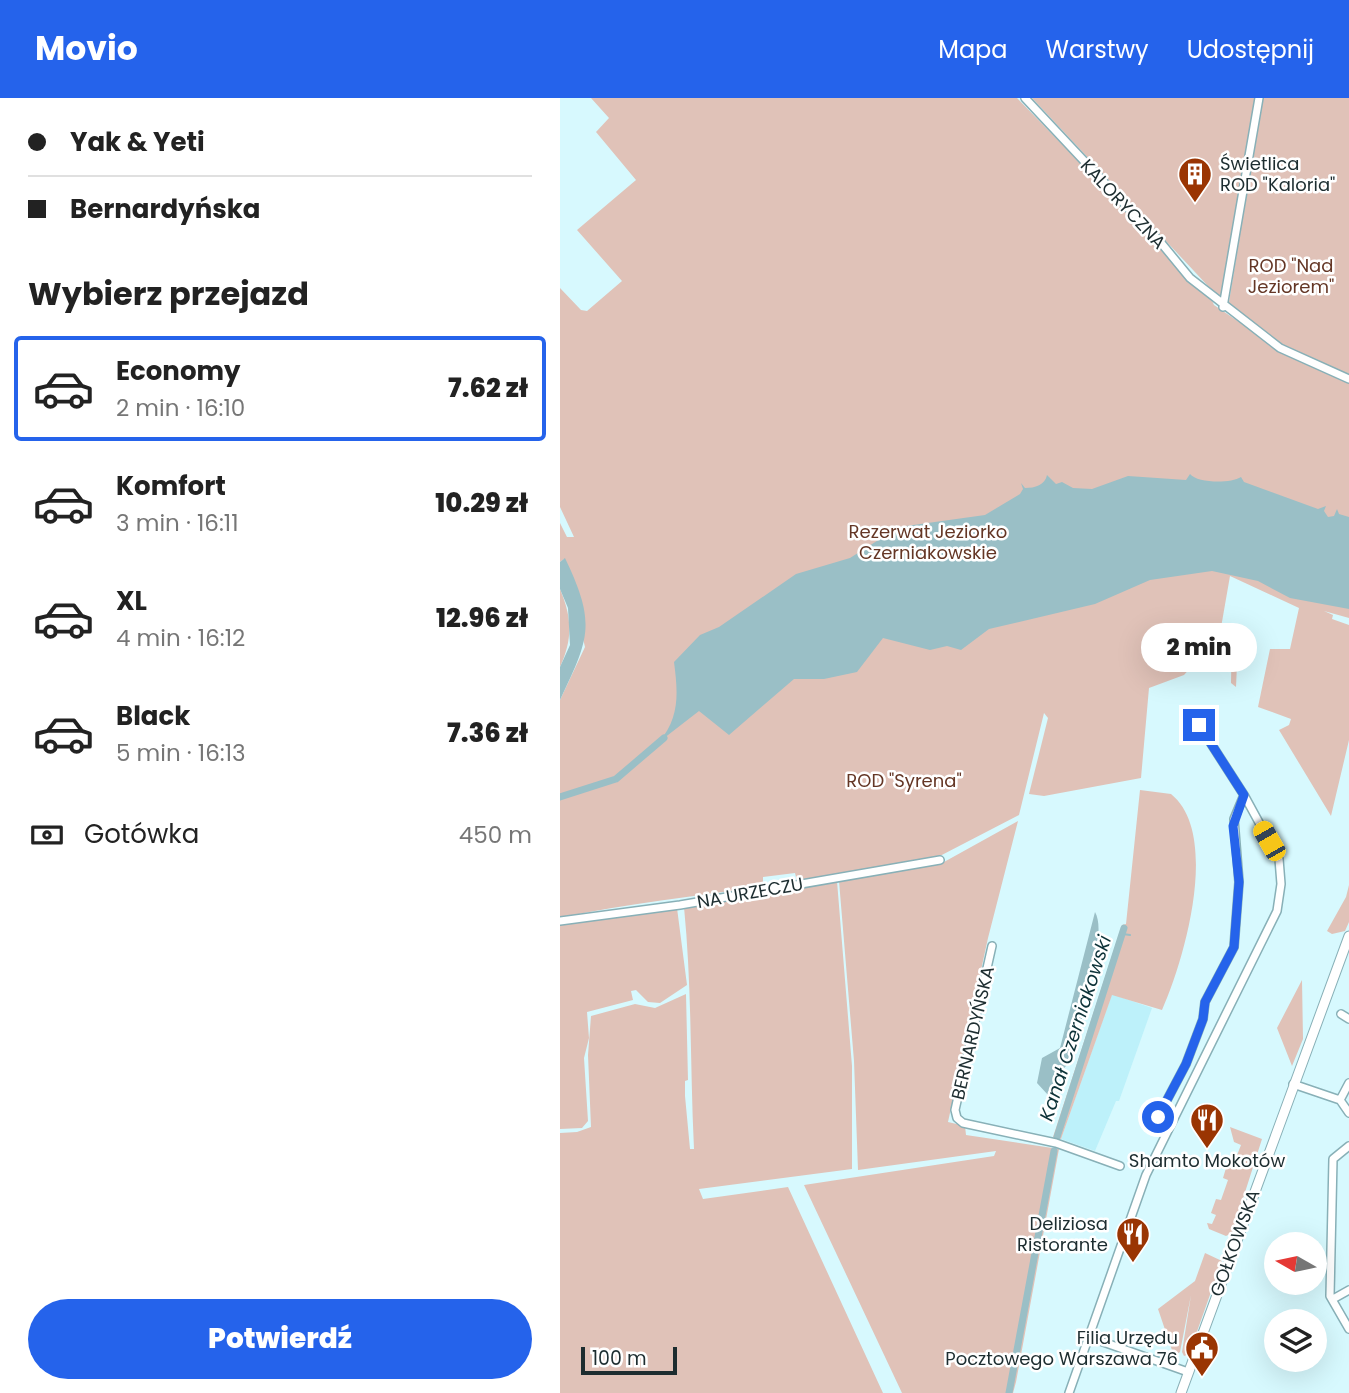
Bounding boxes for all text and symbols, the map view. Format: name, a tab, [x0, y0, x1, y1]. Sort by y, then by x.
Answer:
text: Movio	[35, 25, 138, 72]
text: Mapa	[938, 33, 1008, 66]
text: Warstwy	[1046, 33, 1149, 66]
text: Udostępnij	[1187, 33, 1314, 66]
text: Yak & Yeti	[70, 124, 205, 160]
place label: Świetlica ROD "Kaloria"	[1220, 151, 1335, 197]
street label: KALORYCZNA	[1075, 153, 1172, 254]
building icon: Świetlica ROD "Kaloria"	[1176, 155, 1214, 204]
text: Bernardyńska	[70, 191, 260, 227]
park label: ROD "Nad Jeziorem"	[1248, 253, 1334, 299]
text: Wybierz przejazd	[28, 271, 309, 316]
text: Economy	[116, 353, 240, 389]
icon: car	[32, 357, 95, 420]
text: 7.62 zł	[448, 370, 528, 406]
text: 2 min · 16:10	[116, 392, 245, 424]
text: Komfort	[116, 468, 226, 504]
icon: car	[32, 472, 95, 535]
text: 10.29 zł	[435, 485, 528, 521]
text: 3 min · 16:11	[116, 507, 239, 539]
park label: Rezerwat Jeziorko Czerniakowskie	[849, 519, 1007, 565]
text: XL	[116, 583, 147, 619]
icon: car	[32, 587, 95, 650]
text: 12.96 zł	[436, 600, 528, 636]
text: 4 min · 16:12	[116, 622, 245, 654]
callout: 2 min	[1141, 624, 1257, 672]
text: 2 min	[1167, 631, 1231, 663]
text: Black	[116, 698, 190, 734]
icon: car	[32, 702, 95, 765]
route end	[1183, 709, 1215, 741]
text: 7.36 zł	[447, 715, 528, 751]
text: 5 min · 16:13	[116, 737, 246, 769]
park label: ROD "Syrena"	[846, 768, 962, 793]
icon: cash	[28, 816, 66, 854]
text: Gotówka	[84, 816, 199, 852]
car	[1250, 818, 1289, 864]
text: 450 m	[459, 819, 532, 851]
street label: NA URZECZU	[695, 871, 805, 914]
water label: Kanał Czerniakowski	[1033, 932, 1118, 1124]
street label: BERNARDYŃSKA	[945, 964, 1000, 1102]
route start	[1142, 1101, 1174, 1133]
restaurant icon: Shamto Mokotów	[1188, 1101, 1226, 1150]
place label: Shamto Mokotów	[1129, 1148, 1285, 1173]
street label: GOŁKOWSKA	[1204, 1186, 1265, 1300]
place label: Deliziosa Ristorante	[1017, 1211, 1108, 1257]
restaurant icon: Deliziosa Ristorante	[1114, 1215, 1152, 1264]
north arrow	[1264, 1232, 1326, 1295]
map controls	[1264, 1232, 1327, 1372]
button: Potwierdź	[28, 1299, 532, 1379]
button: layers	[1264, 1309, 1327, 1372]
place label: Filia Urzędu Pocztowego Warszawa 76	[945, 1325, 1178, 1371]
public building icon: Filia Urzędu Pocztowego Warszawa 76	[1183, 1329, 1221, 1378]
scale bar	[581, 1344, 677, 1376]
text: 100 m	[592, 1345, 647, 1372]

